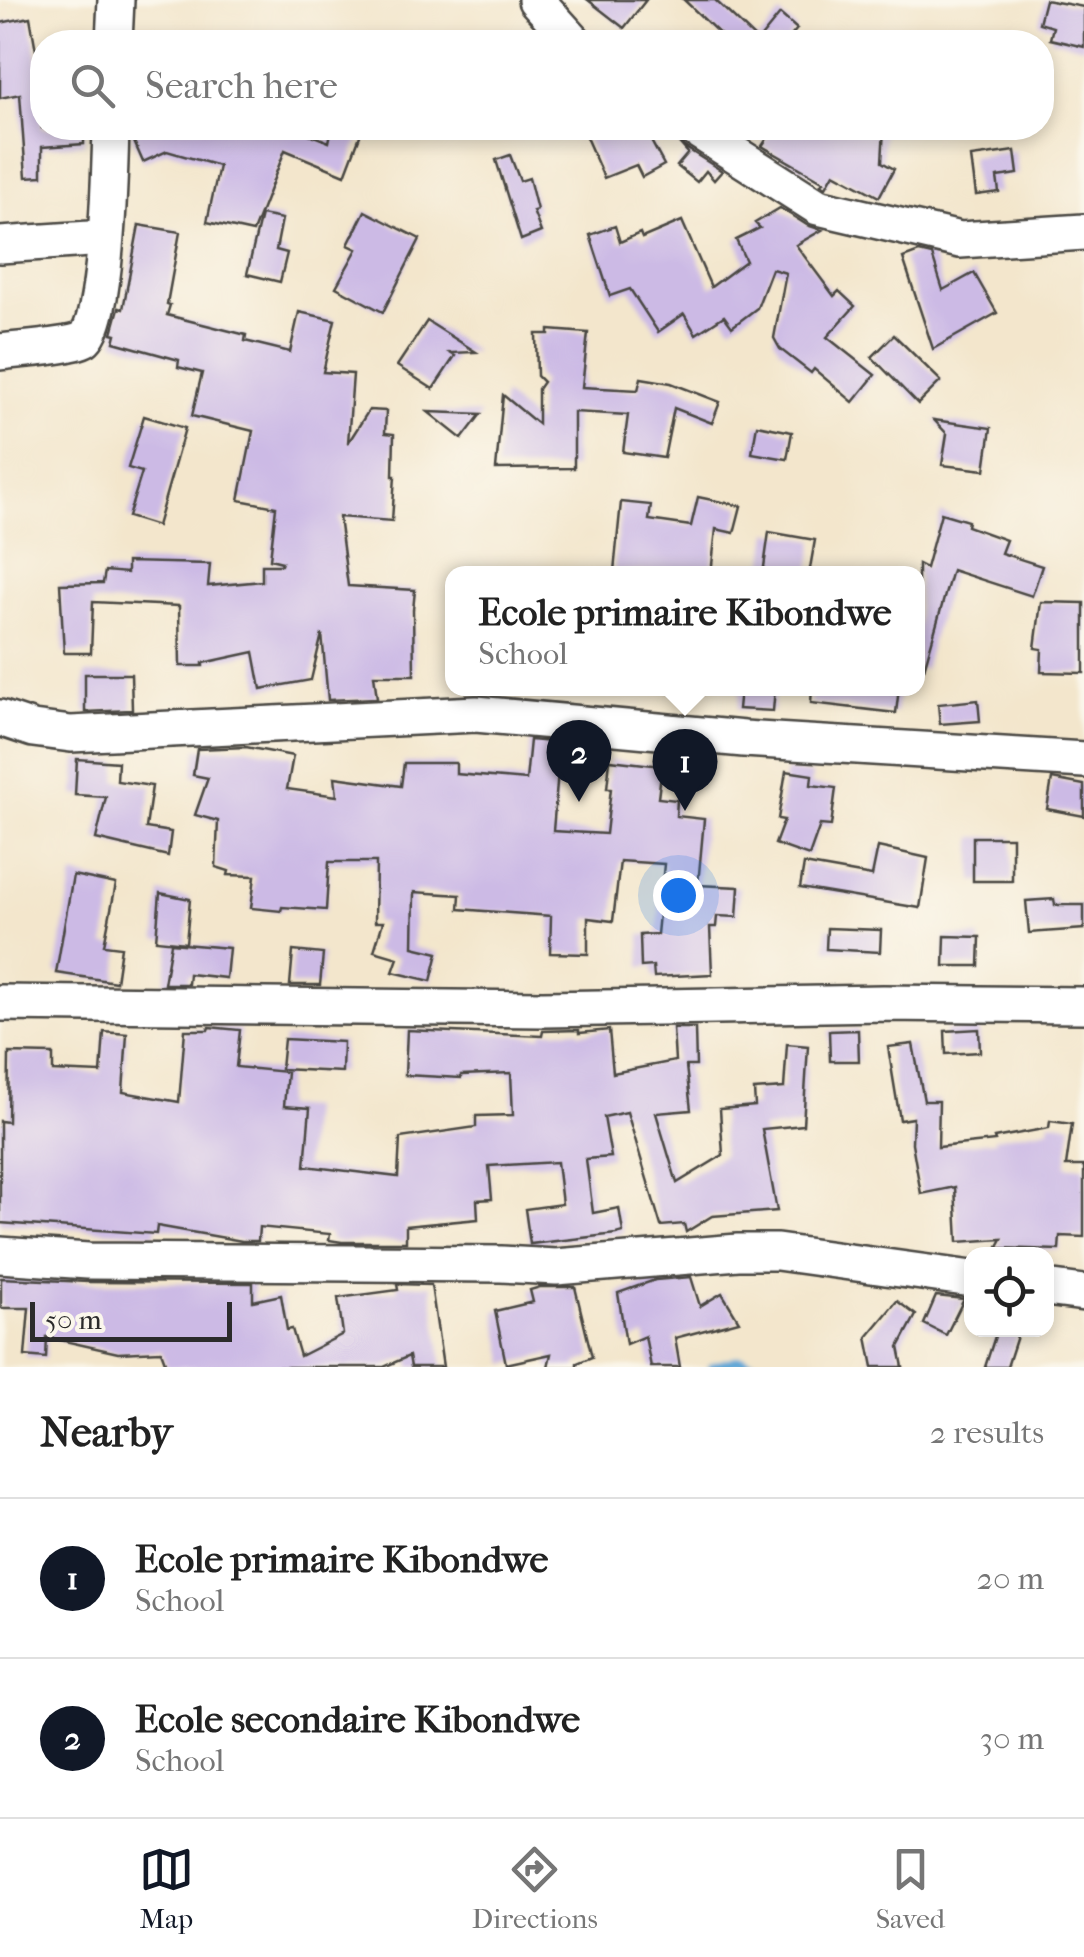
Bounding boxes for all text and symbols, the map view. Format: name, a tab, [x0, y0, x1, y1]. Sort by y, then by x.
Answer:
search box	[30, 30, 1054, 140]
icon: search	[65, 58, 120, 113]
text: Search here	[145, 63, 338, 108]
popup	[445, 566, 925, 696]
text: Ecole primaire Kibondwe	[478, 590, 892, 635]
text: School	[478, 635, 568, 672]
pin: 2	[546, 720, 612, 802]
pin: 1	[652, 728, 718, 811]
your location	[653, 870, 704, 921]
map controls	[964, 1247, 1054, 1337]
button: locate	[964, 1247, 1054, 1337]
scale bar	[30, 1297, 232, 1342]
text: 50 m	[45, 1303, 102, 1336]
text: Nearby	[40, 1408, 172, 1457]
text: 2 results	[930, 1414, 1044, 1451]
text: Ecole primaire Kibondwe	[135, 1537, 548, 1582]
text: 1	[67, 1560, 78, 1597]
text: 20 m	[976, 1560, 1044, 1597]
text: School	[135, 1582, 224, 1619]
text: Ecole secondaire Kibondwe	[135, 1697, 580, 1742]
text: 2	[64, 1720, 81, 1757]
text: 30 m	[980, 1720, 1044, 1757]
text: School	[135, 1742, 224, 1779]
tab: Map	[139, 1842, 194, 1935]
tab: Directions	[472, 1842, 598, 1935]
tab: Saved	[876, 1842, 945, 1935]

